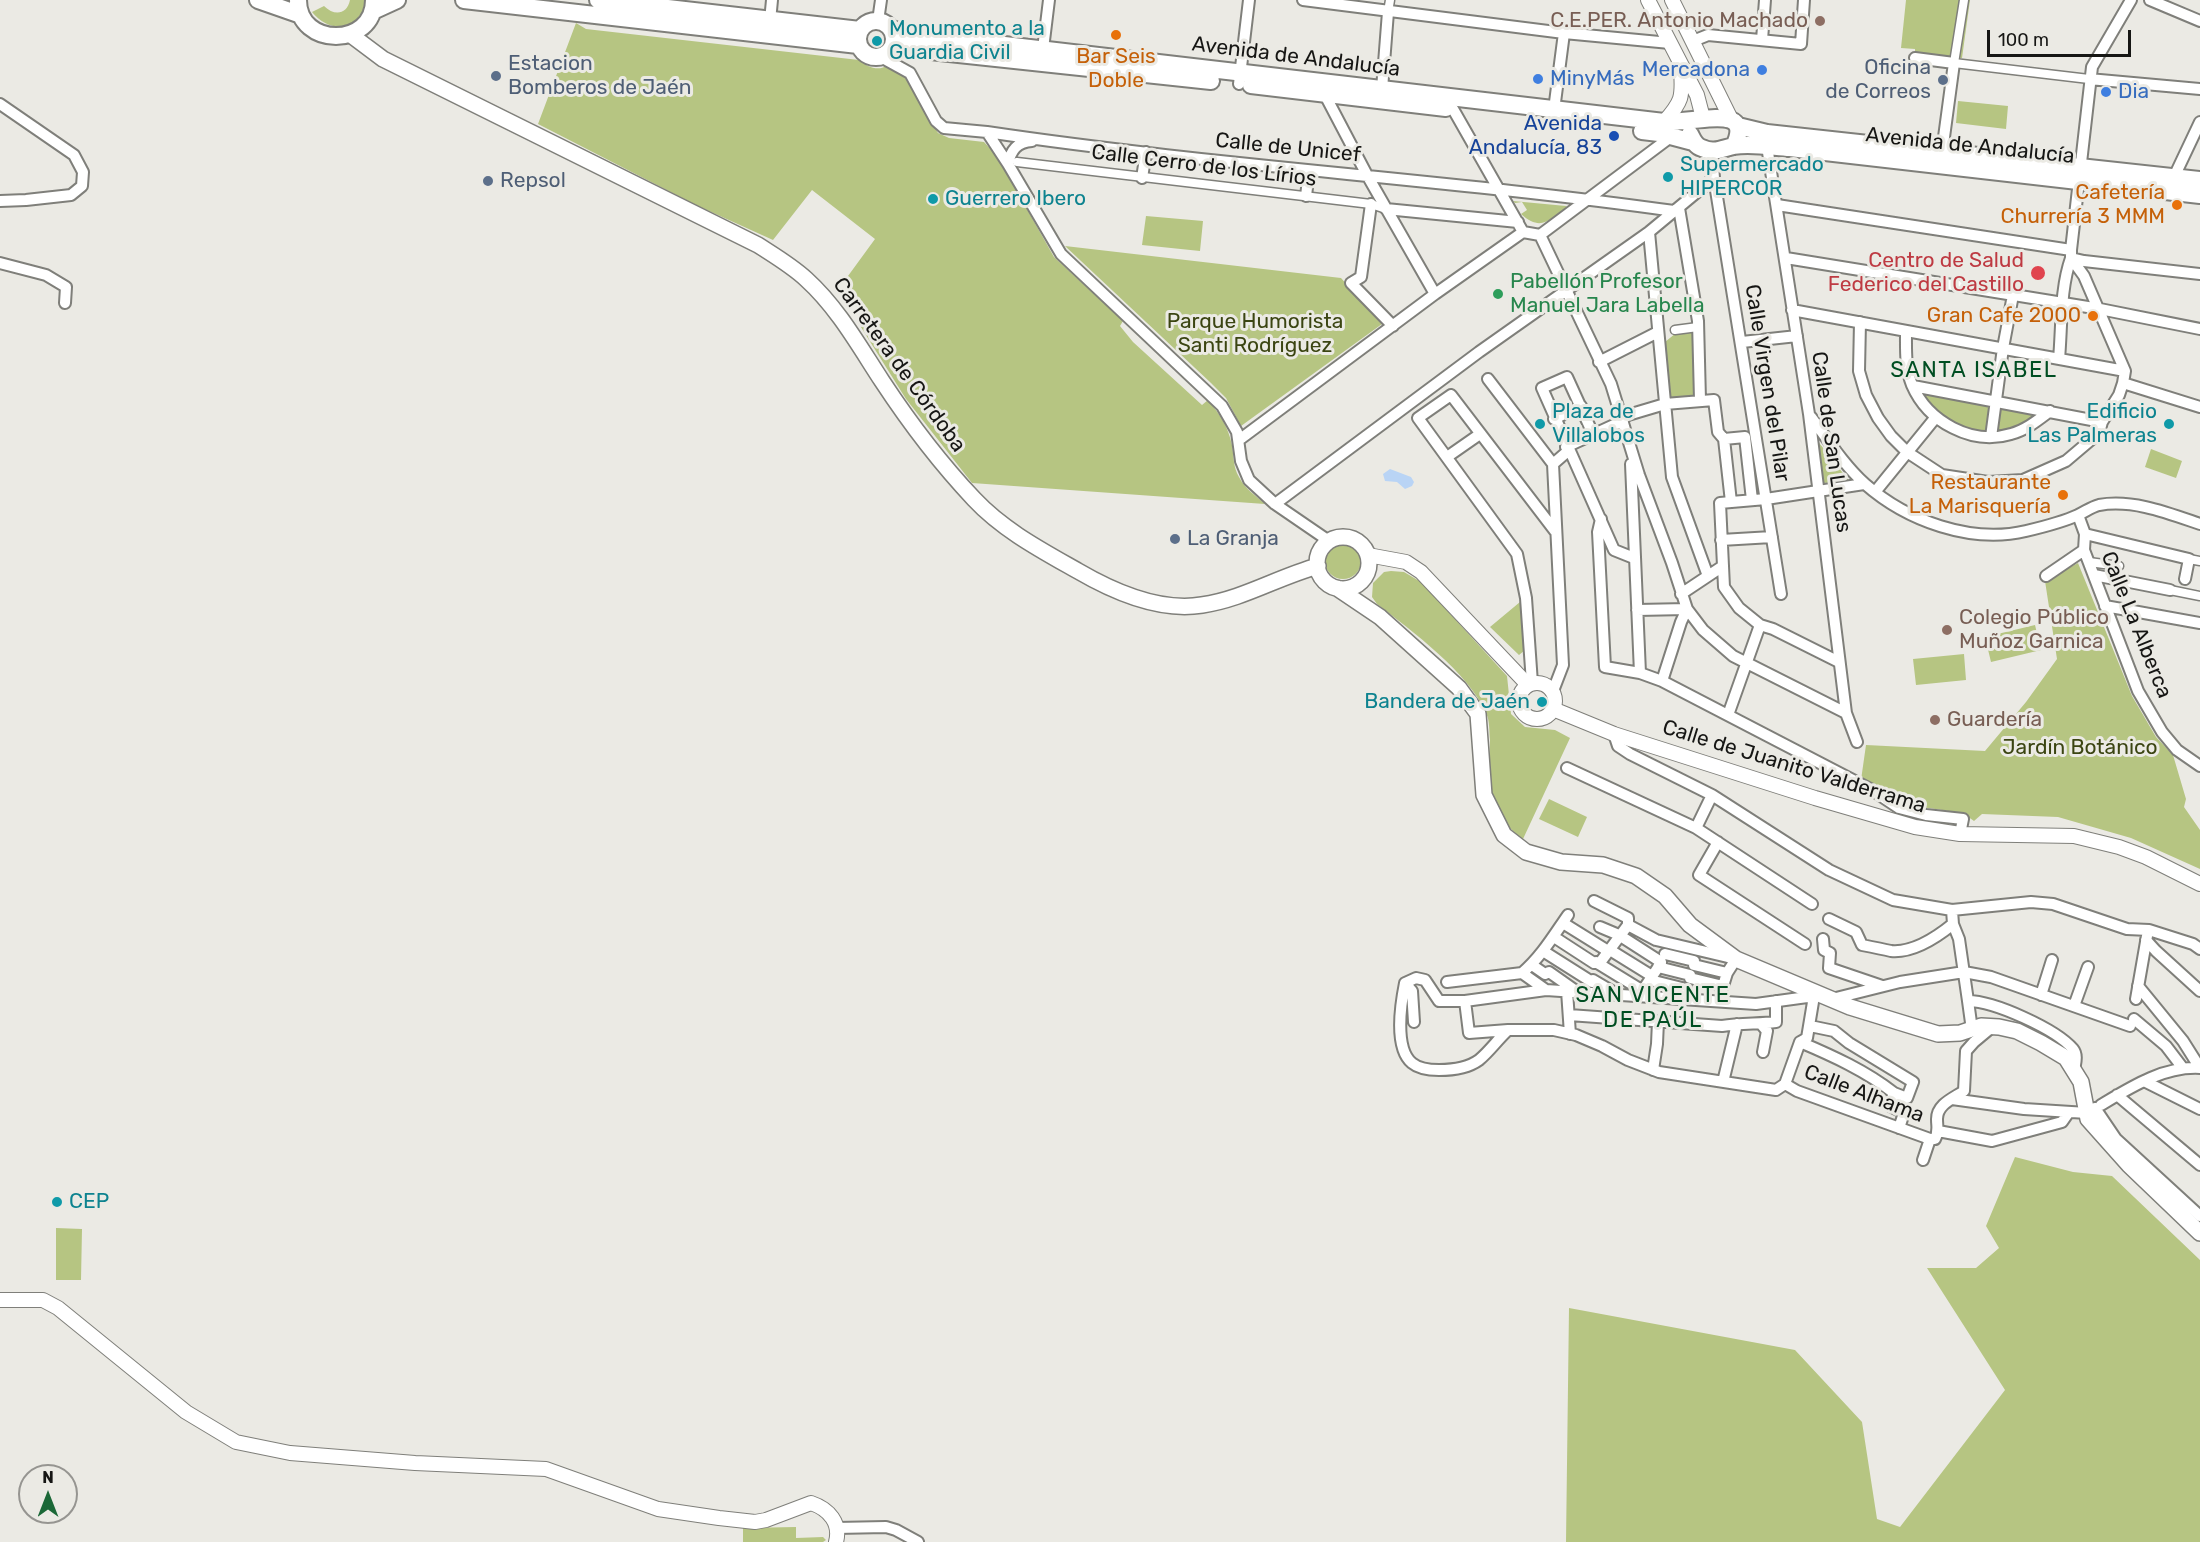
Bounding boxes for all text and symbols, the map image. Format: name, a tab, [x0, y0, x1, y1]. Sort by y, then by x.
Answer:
place label: C.E.PER. Antonio Machado	[1550, 8, 1808, 34]
marker: C.E.PER. Antonio Machado	[1813, 14, 1827, 28]
place label: Monumento a la Guardia Civil	[889, 16, 1045, 66]
scale bar	[1990, 18, 2134, 56]
marker: Bar Seis Doble	[1109, 28, 1123, 42]
text: 100 m	[1998, 29, 2049, 51]
street label: Avenida de Andalucía	[1190, 32, 1402, 82]
marker: Monumento a la Guardia Civil	[870, 34, 884, 48]
place label: Bar Seis Doble	[1076, 44, 1156, 94]
place label: Estacion Bomberos de Jaén	[508, 51, 691, 101]
place label: Oficina de Correos	[1825, 55, 1931, 105]
place label: Mercadona	[1642, 57, 1750, 83]
marker: Mercadona	[1755, 63, 1769, 77]
place label: MinyMás	[1550, 66, 1635, 92]
marker: Estacion Bomberos de Jaén	[489, 69, 503, 83]
marker: MinyMás	[1531, 72, 1545, 86]
marker: Oficina de Correos	[1936, 73, 1950, 87]
place label: Dia	[2118, 79, 2149, 105]
marker: Dia	[2099, 85, 2113, 99]
place label: Avenida Andalucía, 83	[1469, 111, 1602, 161]
street label: Avenida de Andalucía	[1864, 123, 2076, 169]
street label: Calle de Unicef	[1214, 128, 1362, 168]
marker: Avenida Andalucía, 83	[1607, 129, 1621, 143]
street label: Calle Cerro de los Lírios	[1090, 140, 1318, 192]
place label: Supermercado HIPERCOR	[1680, 152, 1824, 202]
place label: Repsol	[500, 168, 566, 194]
marker: Supermercado HIPERCOR	[1661, 170, 1675, 184]
marker: Repsol	[481, 174, 495, 188]
place label: Cafetería Churrería 3 MMM	[2000, 180, 2165, 230]
place label: Guerrero Ibero	[945, 186, 1086, 212]
marker: Guerrero Ibero	[926, 192, 940, 206]
marker: Cafetería Churrería 3 MMM	[2170, 198, 2184, 212]
place label: Centro de Salud Federico del Castillo	[1828, 248, 2024, 298]
marker: Centro de Salud Federico del Castillo	[2029, 264, 2047, 282]
place label: Pabellón Profesor Manuel Jara Labella	[1510, 269, 1704, 319]
street label: Carretera de Córdoba	[827, 273, 971, 457]
street label: Calle Virgen del Pilar	[1739, 283, 1795, 483]
marker: Pabellón Profesor Manuel Jara Labella	[1491, 287, 1505, 301]
place label: Gran Cafe 2000	[1927, 303, 2081, 329]
park label: Parque Humorista Santi Rodríguez	[1167, 309, 1343, 359]
marker: Gran Cafe 2000	[2086, 309, 2100, 323]
street label: Calle de San Lucas	[1806, 350, 1856, 534]
district label: SANTA ISABEL	[1890, 358, 2058, 384]
place label: Plaza de Villalobos	[1552, 399, 1645, 449]
place label: Edificio Las Palmeras	[2027, 399, 2157, 449]
marker: Plaza de Villalobos	[1533, 417, 1547, 431]
marker: Edificio Las Palmeras	[2162, 417, 2176, 431]
place label: Restaurante La Marisquería	[1909, 470, 2051, 520]
marker: Restaurante La Marisquería	[2056, 488, 2070, 502]
place label: La Granja	[1187, 526, 1279, 552]
marker: La Granja	[1168, 532, 1182, 546]
street label: Calle La Alberca	[2095, 548, 2177, 702]
place label: Colegio Público Muñoz Garnica	[1959, 605, 2109, 655]
marker: Colegio Público Muñoz Garnica	[1940, 623, 1954, 637]
place label: Bandera de Jaén	[1364, 689, 1530, 715]
marker: Bandera de Jaén	[1535, 695, 1549, 709]
place label: Guardería	[1947, 707, 2042, 733]
marker: Guardería	[1928, 713, 1942, 727]
street label: Calle de Juanito Valderrama	[1659, 715, 1929, 819]
park label: Jardín Botánico	[2002, 735, 2158, 761]
district label: SAN VICENTE DE PAÚL	[1575, 983, 1731, 1034]
street label: Calle Alhama	[1800, 1060, 1928, 1128]
place label: CEP	[69, 1189, 109, 1215]
marker: CEP	[50, 1195, 64, 1209]
north arrow	[18, 1464, 78, 1524]
text: N	[42, 1468, 54, 1487]

